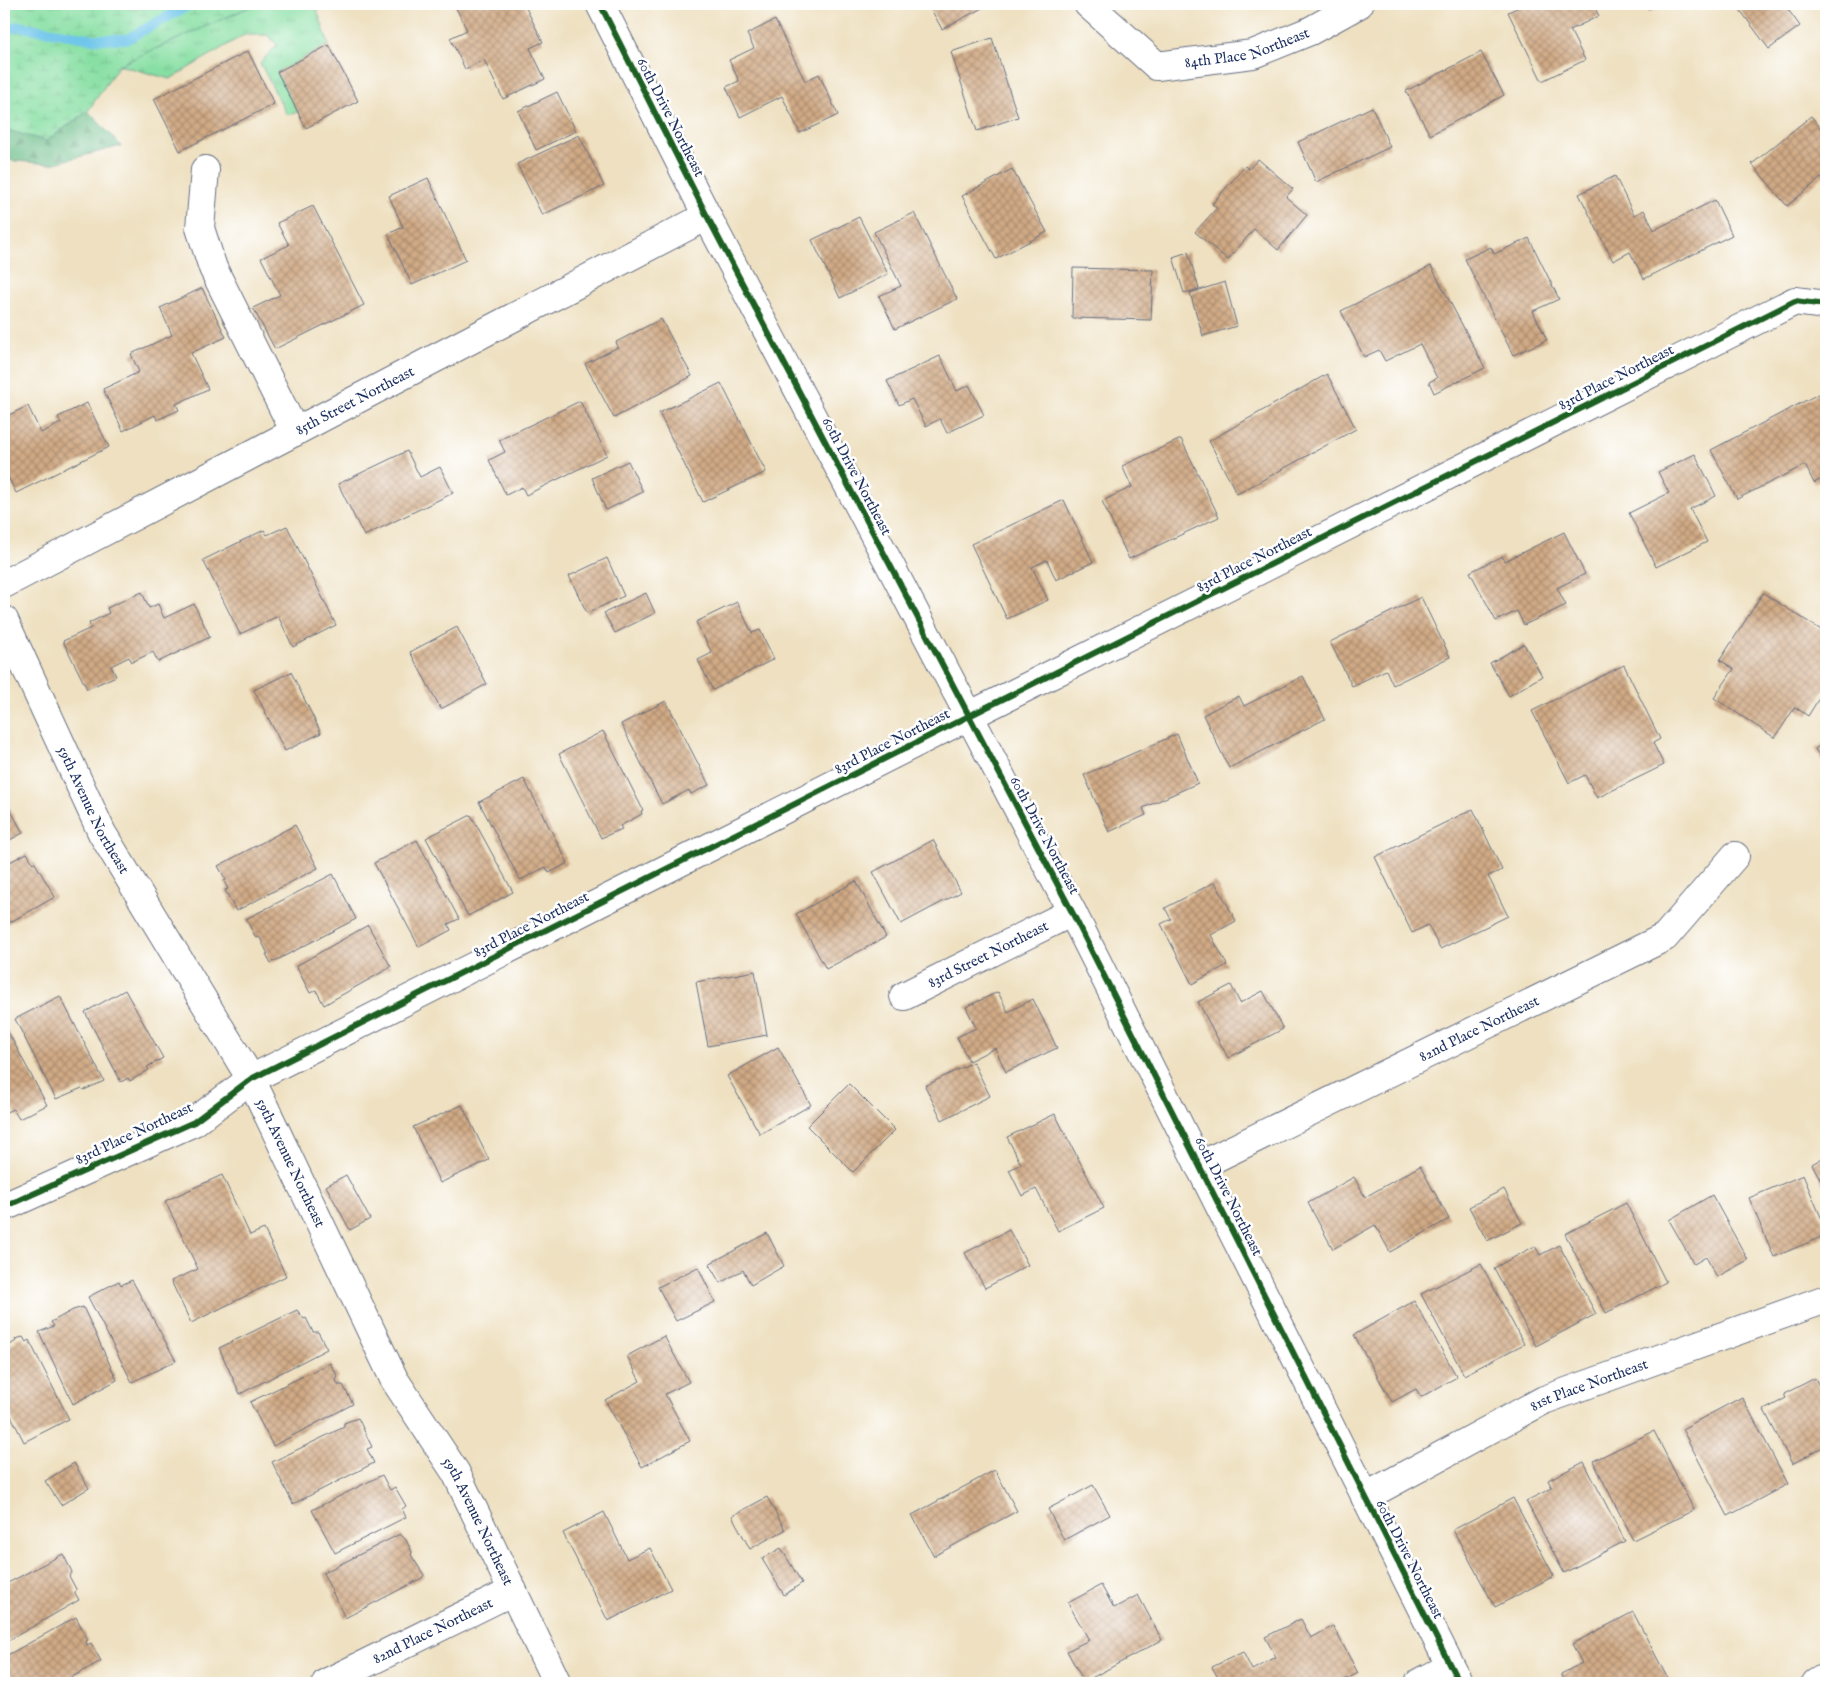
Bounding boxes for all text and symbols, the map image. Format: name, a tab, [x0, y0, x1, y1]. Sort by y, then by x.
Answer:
street label: 84th Place Northeast	[1184, 23, 1312, 72]
street label: 60th Drive Northeast	[632, 54, 709, 180]
street label: 83rd Place Northeast	[1555, 340, 1677, 415]
street label: 85th Street Northeast	[292, 362, 418, 440]
street label: 60th Drive Northeast	[817, 414, 896, 539]
street label: 83rd Place Northeast	[1193, 522, 1315, 597]
street label: 83rd Place Northeast	[831, 704, 953, 779]
street label: 59th Avenue Northeast	[53, 743, 133, 877]
street label: 60th Drive Northeast	[1005, 773, 1084, 898]
street label: 83rd Place Northeast	[470, 887, 592, 962]
street label: 83rd Street Northeast	[925, 916, 1052, 992]
street label: 82nd Place Northeast	[1416, 991, 1542, 1066]
street label: 59th Avenue Northeast	[252, 1096, 329, 1231]
street label: 83rd Place Northeast	[73, 1098, 196, 1169]
street label: 60th Drive Northeast	[1190, 1133, 1267, 1259]
street label: 81st Place Northeast	[1527, 1355, 1650, 1416]
street label: 59th Avenue Northeast	[438, 1454, 518, 1588]
street label: 60th Drive Northeast	[1371, 1496, 1448, 1622]
street label: 82nd Place Northeast	[370, 1593, 496, 1668]

